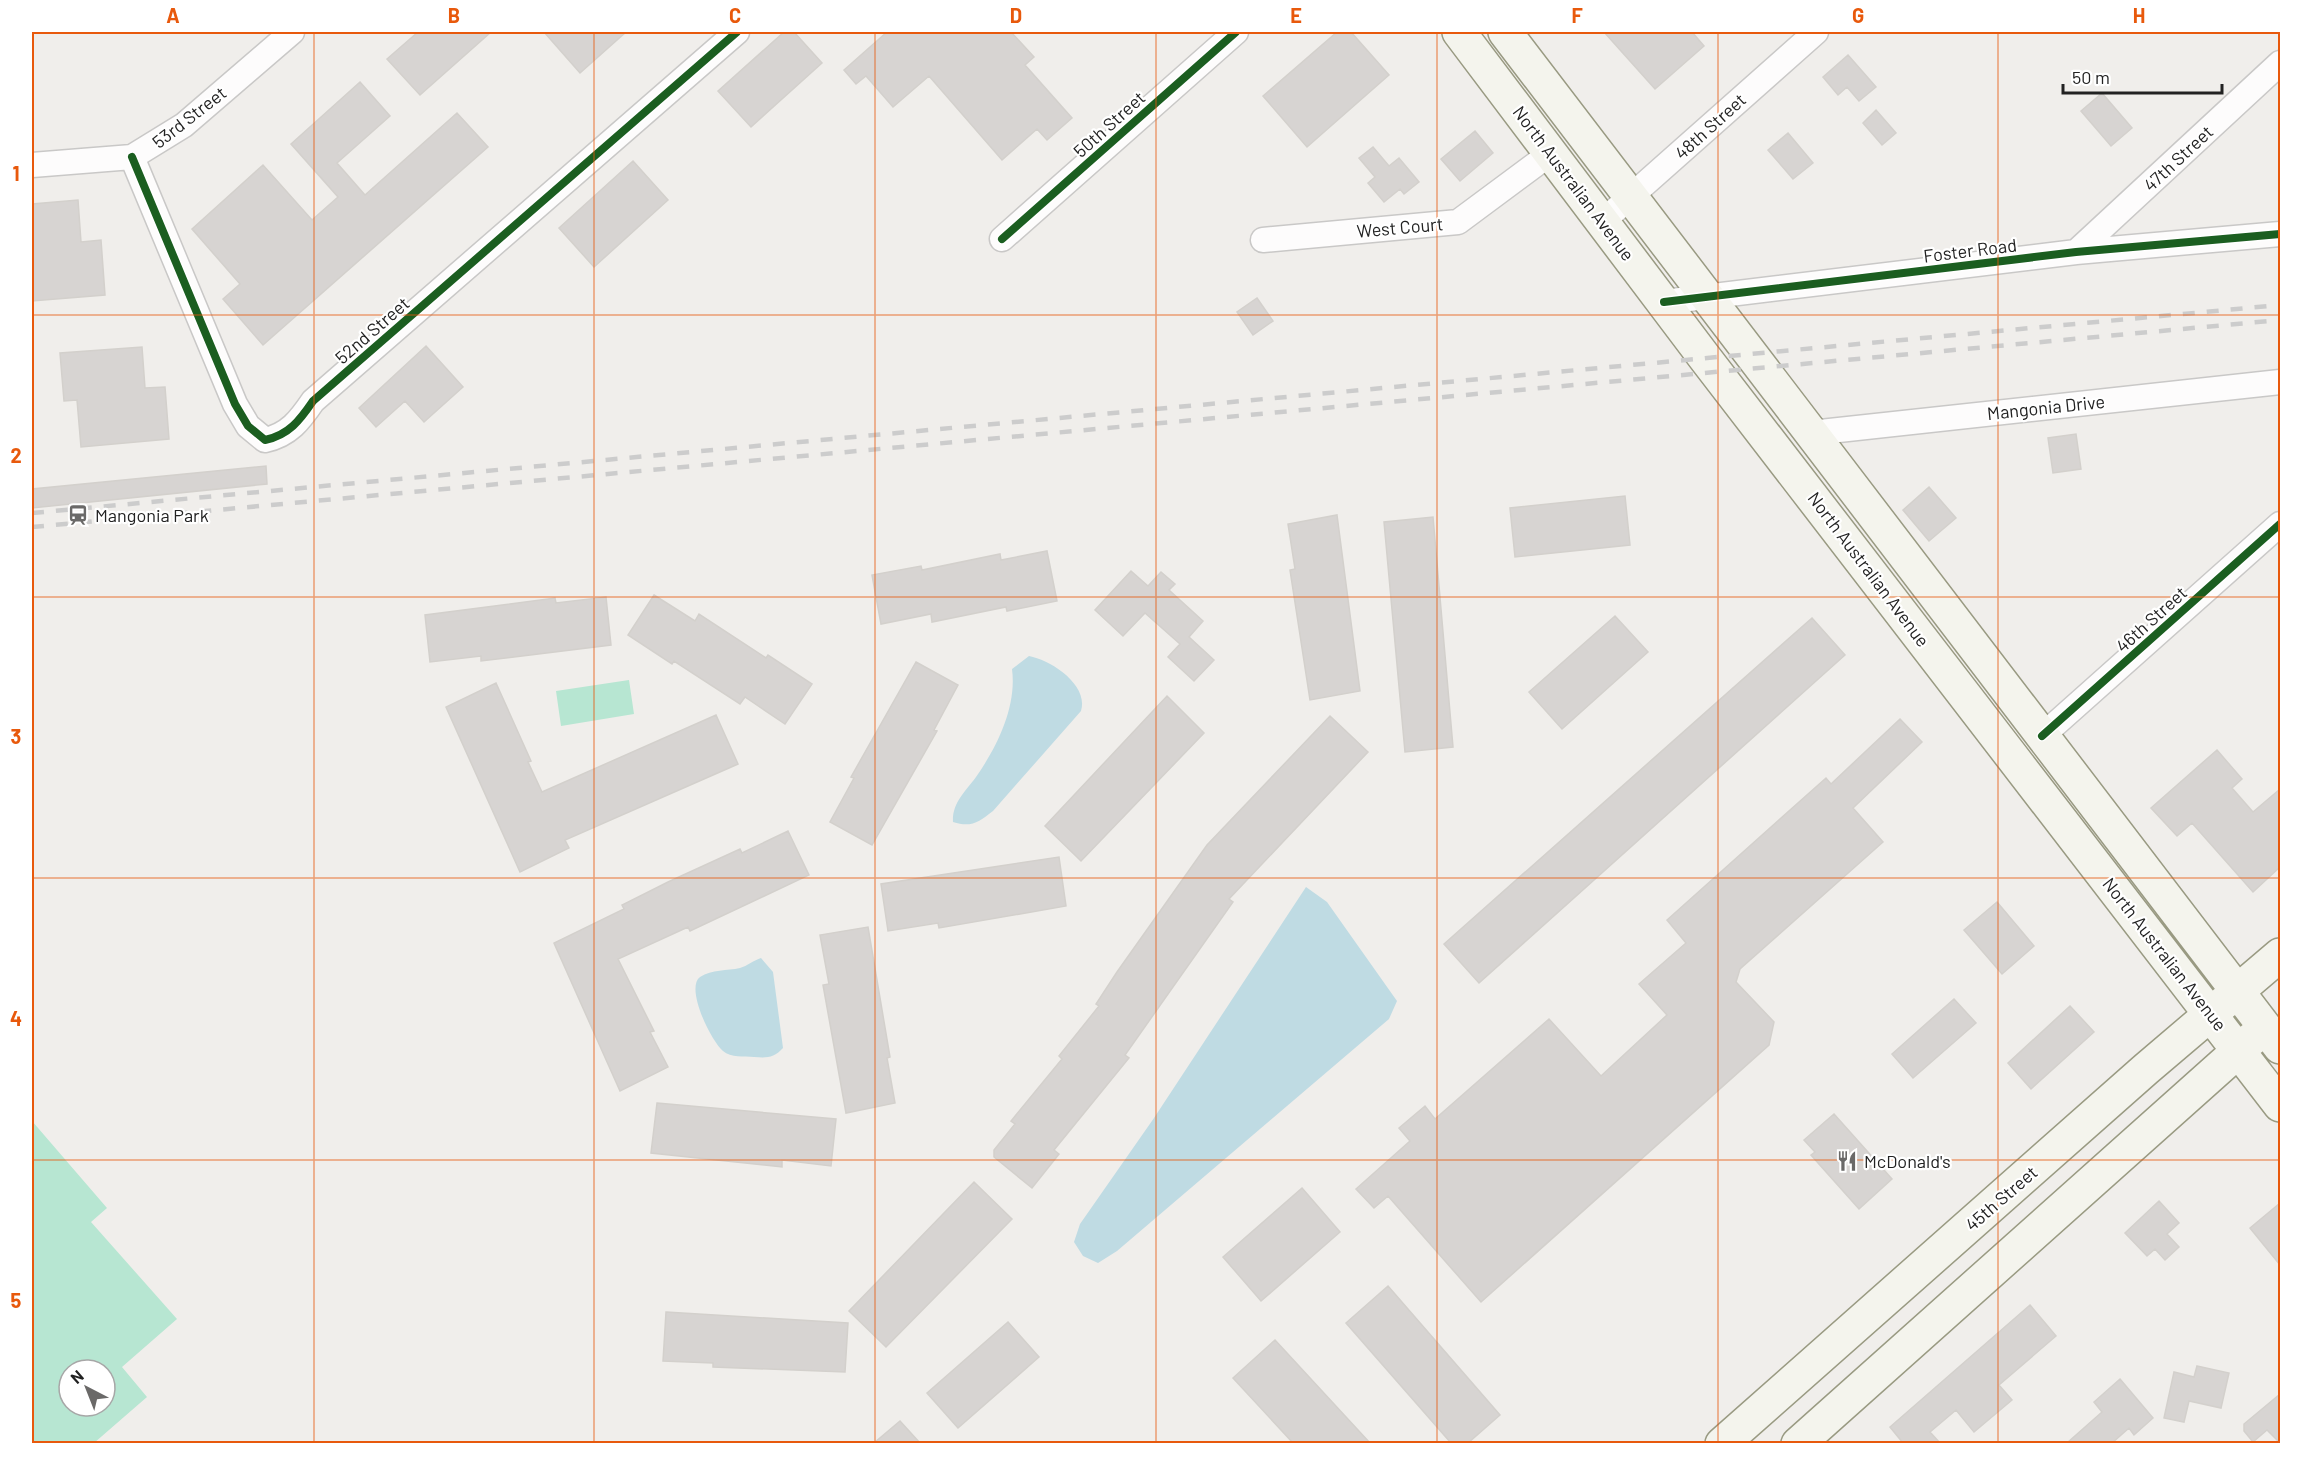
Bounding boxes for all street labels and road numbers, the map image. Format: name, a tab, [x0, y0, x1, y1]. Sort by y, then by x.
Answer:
street label: 53rd Street	[148, 81, 230, 153]
street label: 50th Street	[1069, 86, 1149, 162]
street label: 48th Street	[1670, 88, 1750, 164]
street label: North Australian Avenue	[1508, 101, 1640, 265]
street label: 47th Street	[2139, 120, 2217, 196]
street label: West Court	[1356, 212, 1444, 242]
street label: Foster Road	[1922, 233, 2018, 267]
street label: 52nd Street	[330, 292, 414, 368]
street label: Mangonia Drive	[1986, 390, 2106, 424]
street label: North Australian Avenue	[1803, 487, 1935, 651]
street label: 46th Street	[2111, 581, 2191, 657]
street label: North Australian Avenue	[2098, 873, 2232, 1035]
street label: 45th Street	[1961, 1161, 2041, 1235]

